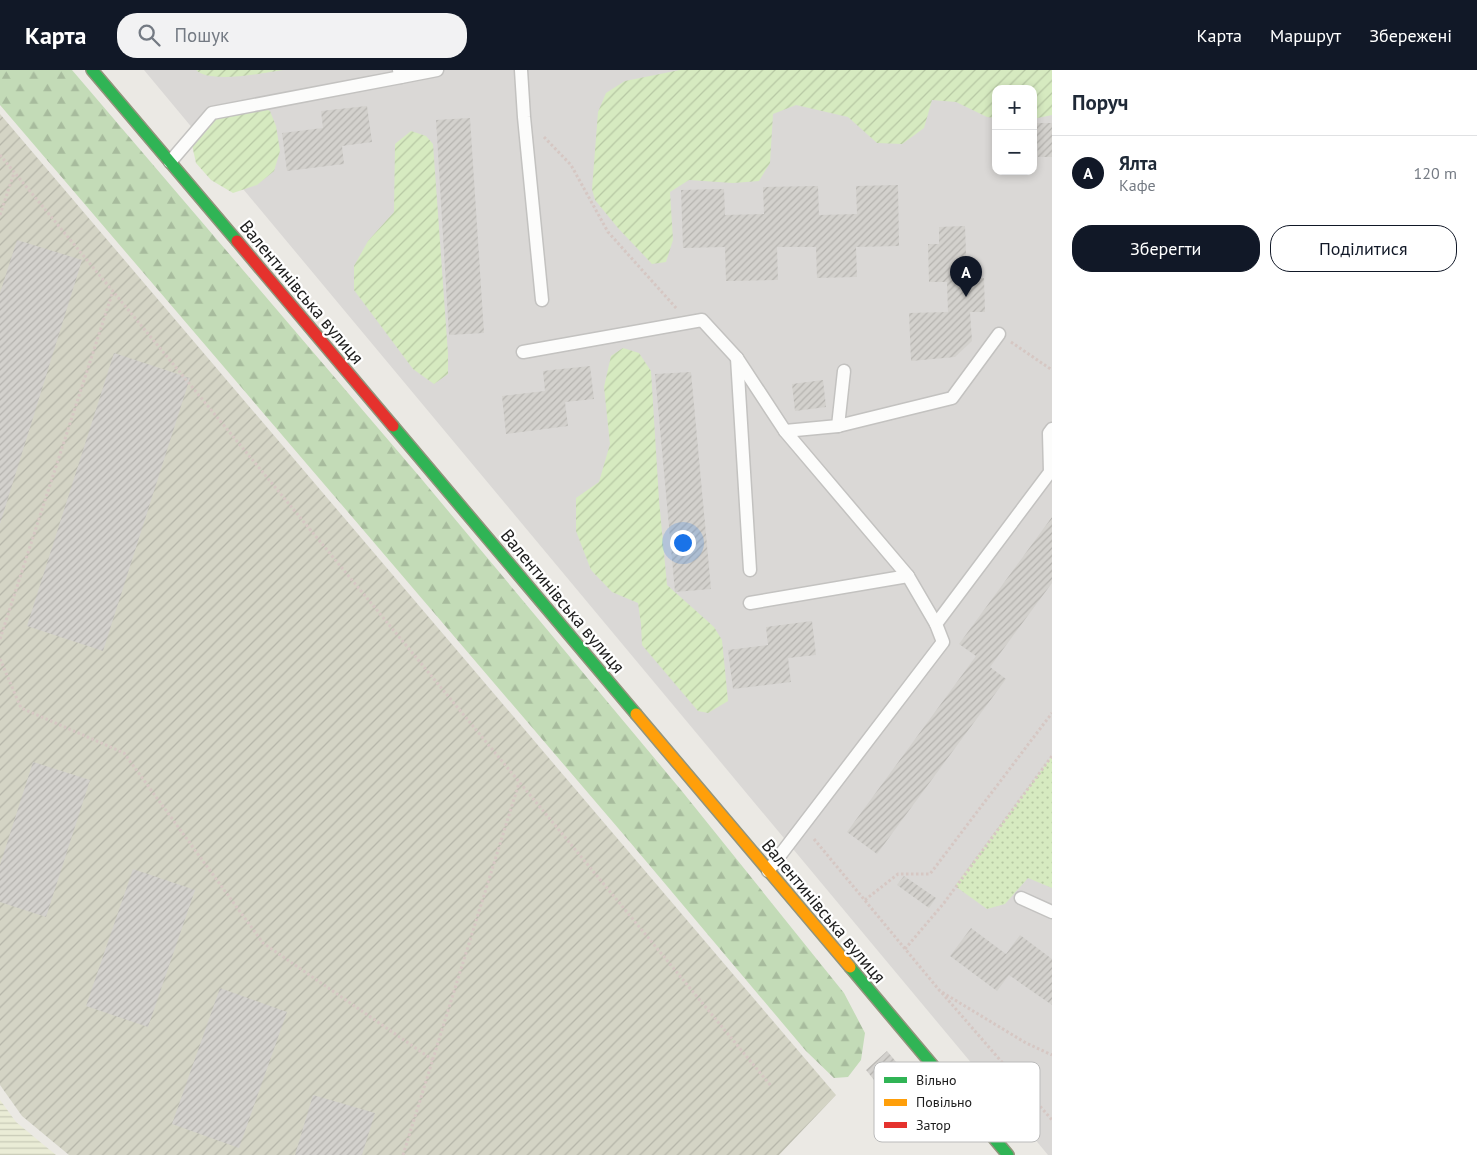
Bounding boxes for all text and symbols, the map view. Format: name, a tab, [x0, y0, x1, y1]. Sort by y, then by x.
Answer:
search box	[117, 13, 467, 58]
text: Карта	[25, 20, 87, 51]
icon: search	[135, 21, 163, 49]
text: Пошук	[175, 23, 229, 47]
text: Карта	[1197, 24, 1242, 47]
text: Маршрут	[1270, 24, 1341, 47]
text: Збережені	[1369, 24, 1452, 47]
map controls	[992, 85, 1037, 175]
button: +	[992, 85, 1037, 130]
text: Поруч	[1072, 89, 1128, 116]
button: −	[992, 130, 1037, 175]
text: Ялта	[1119, 151, 1157, 175]
text: A	[1083, 163, 1093, 183]
text: 120 m	[1414, 163, 1457, 183]
text: Кафе	[1119, 175, 1156, 195]
street label: Валентинівська вулиця	[235, 215, 369, 369]
button: Зберегти	[1072, 225, 1260, 272]
button: Поділитися	[1270, 225, 1457, 272]
pin: A	[950, 256, 982, 297]
street label: Валентинівська вулиця	[496, 524, 630, 678]
your location	[670, 530, 696, 556]
street label: Валентинівська вулиця	[757, 834, 891, 988]
legend	[874, 1062, 1040, 1142]
text: Вільно	[916, 1071, 957, 1089]
text: Повільно	[916, 1093, 972, 1111]
text: Затор	[916, 1116, 951, 1134]

